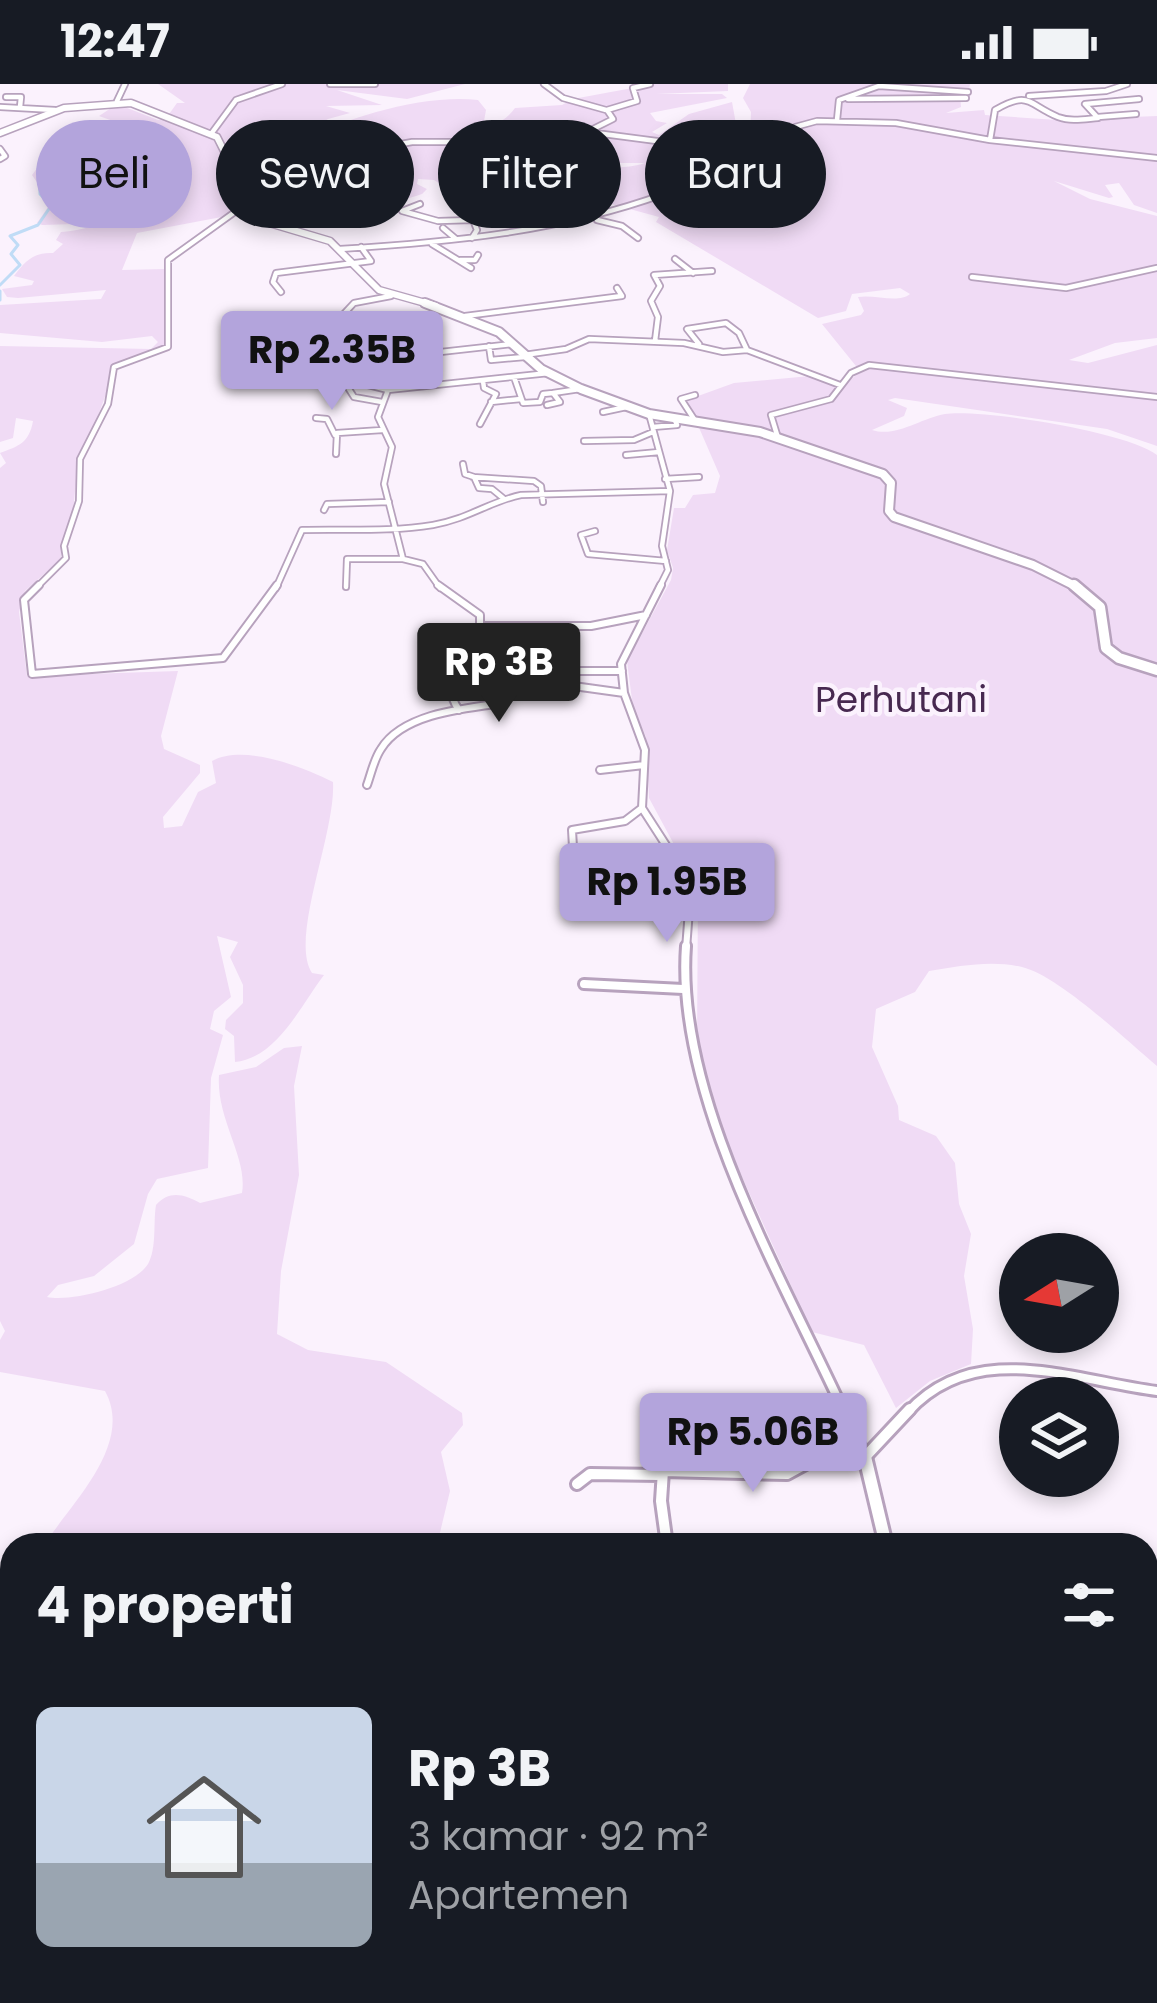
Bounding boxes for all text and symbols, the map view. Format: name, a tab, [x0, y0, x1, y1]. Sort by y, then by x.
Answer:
text: 12:47	[60, 10, 170, 73]
chip: Beli	[36, 120, 192, 228]
chip: Sewa	[216, 120, 414, 228]
chip: Filter	[438, 120, 621, 228]
chip: Baru	[645, 120, 826, 228]
pin: Rp 2.35B	[208, 311, 456, 413]
text: Rp 2.35B	[248, 322, 416, 377]
pin: Rp 3B	[415, 623, 583, 725]
text: Rp 3B	[444, 634, 554, 689]
park label: Perhutani	[815, 674, 987, 725]
pin: Rp 1.95B	[543, 843, 791, 945]
text: Rp 1.95B	[587, 854, 747, 909]
north arrow	[999, 1233, 1119, 1353]
map controls	[999, 1233, 1119, 1497]
button: layers	[999, 1377, 1119, 1497]
pin: Rp 5.06B	[629, 1393, 877, 1495]
text: Rp 5.06B	[667, 1404, 839, 1459]
text: 4 properti	[36, 1569, 294, 1641]
icon: filters	[1056, 1572, 1122, 1638]
text: Rp 3B	[408, 1732, 551, 1804]
icon: home	[132, 1755, 276, 1899]
text: 3 kamar · 92 m²	[408, 1809, 708, 1864]
text: Apartemen	[408, 1868, 629, 1923]

